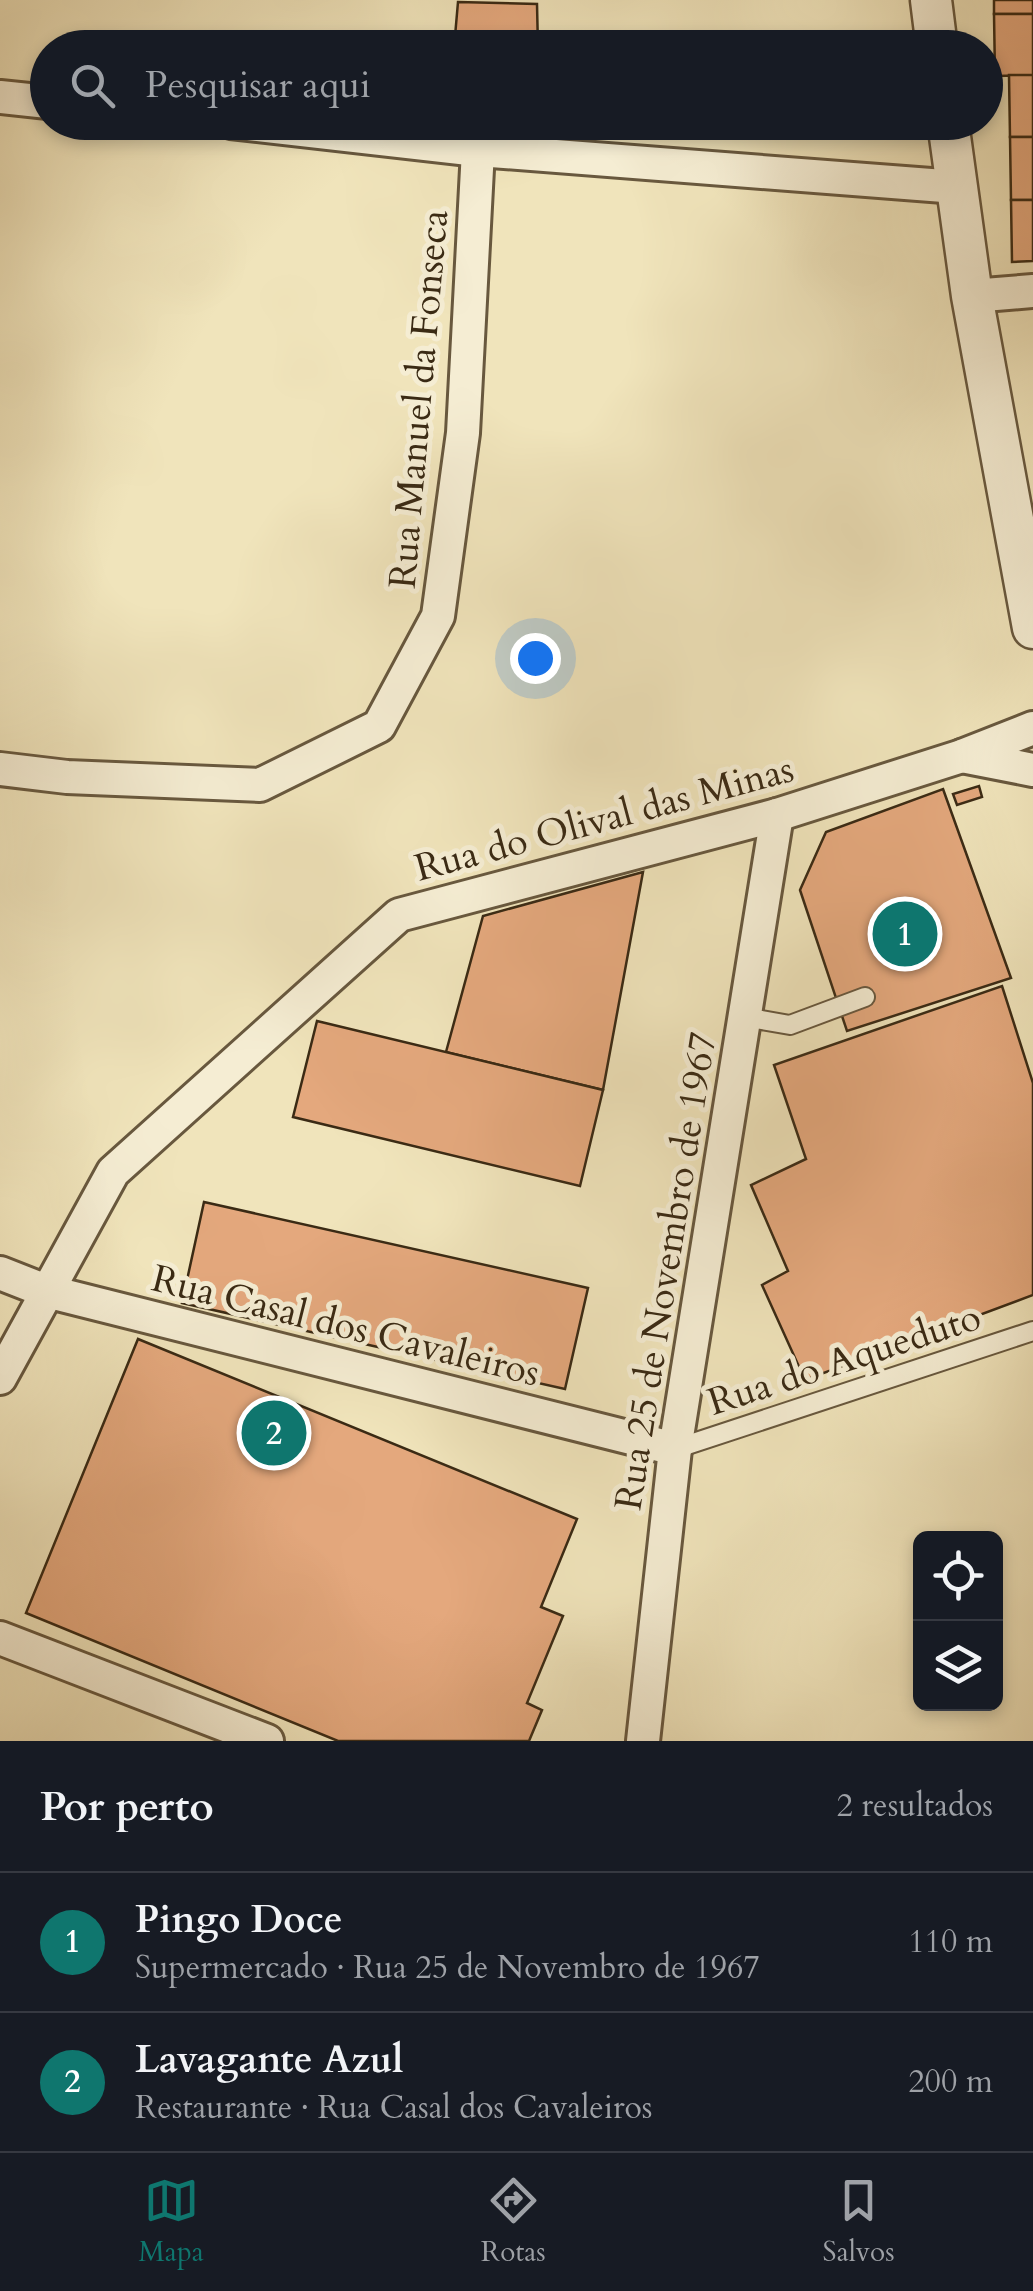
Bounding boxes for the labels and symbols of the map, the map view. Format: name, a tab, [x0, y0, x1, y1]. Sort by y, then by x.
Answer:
street label: Rua Manuel da Fonseca	[377, 208, 461, 591]
your location	[510, 633, 561, 684]
street label: Rua do Olival das Minas	[409, 743, 799, 895]
pin: 1	[872, 896, 938, 972]
street label: Rua 25 de Novembro de 1967	[603, 1029, 729, 1514]
street label: Rua Casal dos Cavaleiros	[146, 1253, 545, 1399]
street label: Rua do Aqueduto	[701, 1291, 987, 1429]
pin: 2	[242, 1396, 306, 1470]

